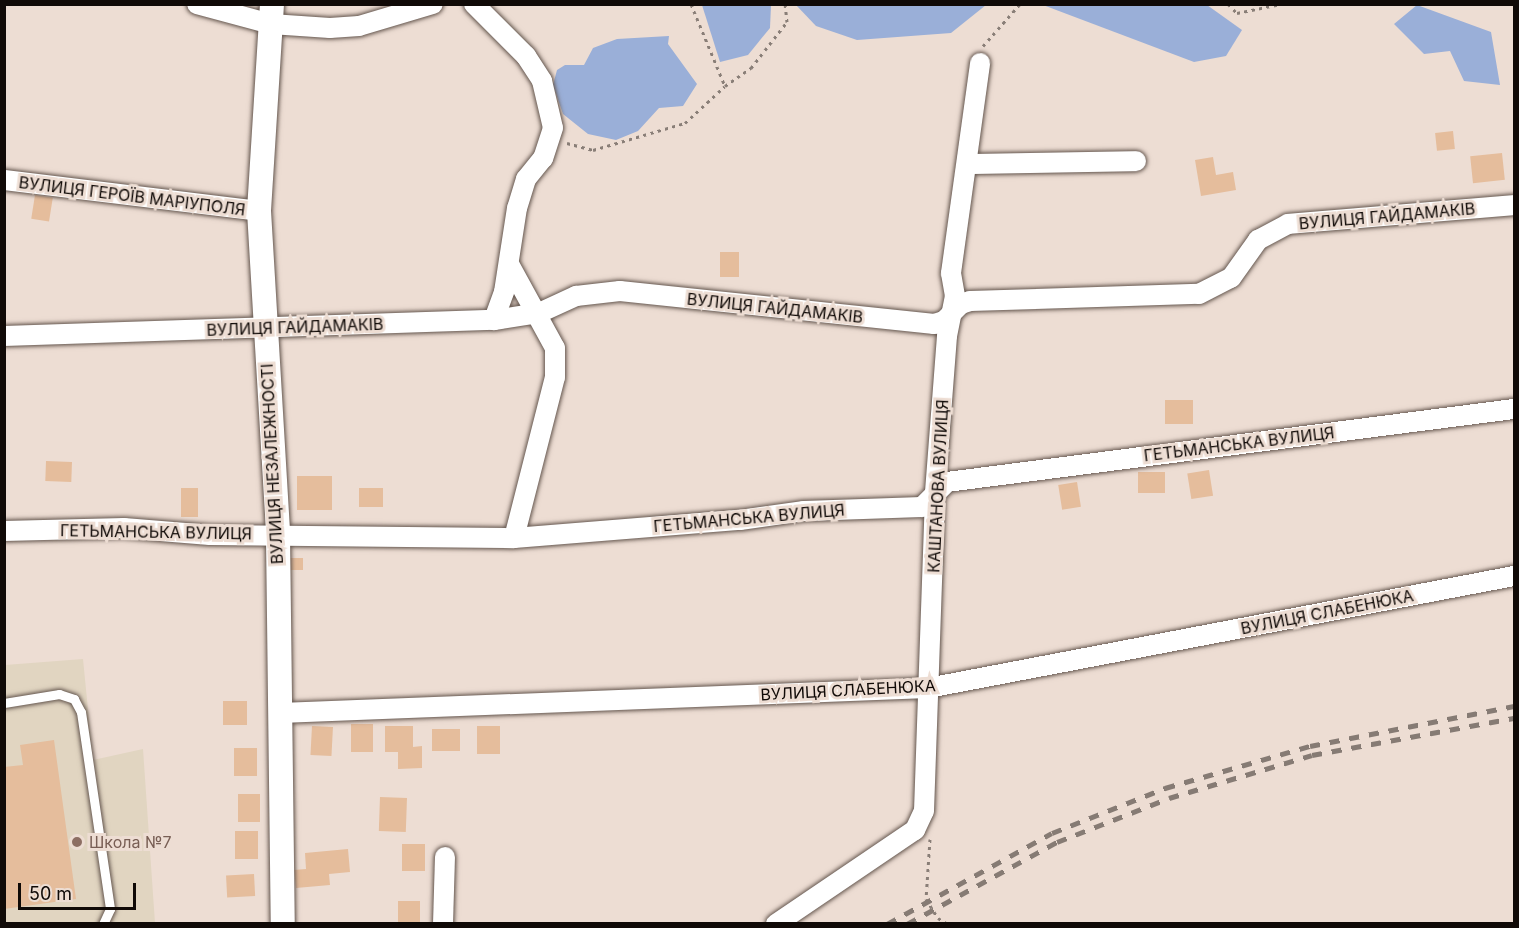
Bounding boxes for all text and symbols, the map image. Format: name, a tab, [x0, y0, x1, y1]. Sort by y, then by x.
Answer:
street label: ВУЛИЦЯ ГЕРОЇВ МАРІУПОЛЯ	[18, 173, 246, 219]
street label: ВУЛИЦЯ ГАЙДАМАКІВ	[1298, 199, 1476, 233]
street label: ВУЛИЦЯ ГАЙДАМАКІВ	[686, 289, 864, 327]
street label: ВУЛИЦЯ ГАЙДАМАКІВ	[206, 314, 384, 340]
street label: ВУЛИЦЯ НЕЗАЛЕЖНОСТІ	[257, 363, 287, 565]
street label: КАШТАНОВА ВУЛИЦЯ	[924, 399, 952, 573]
street label: ГЕТЬМАНСЬКА ВУЛИЦЯ	[1143, 423, 1335, 465]
street label: ГЕТЬМАНСЬКА ВУЛИЦЯ	[653, 500, 845, 536]
street label: ГЕТЬМАНСЬКА ВУЛИЦЯ	[60, 521, 252, 543]
street label: ВУЛИЦЯ СЛАБЕНЮКА	[1239, 586, 1415, 638]
street label: ВУЛИЦЯ СЛАБЕНЮКА	[760, 676, 936, 704]
place label: Школа №7	[89, 832, 171, 852]
marker: Школа №7	[70, 835, 84, 849]
scale bar	[21, 871, 140, 909]
text: 50 m	[29, 883, 72, 904]

